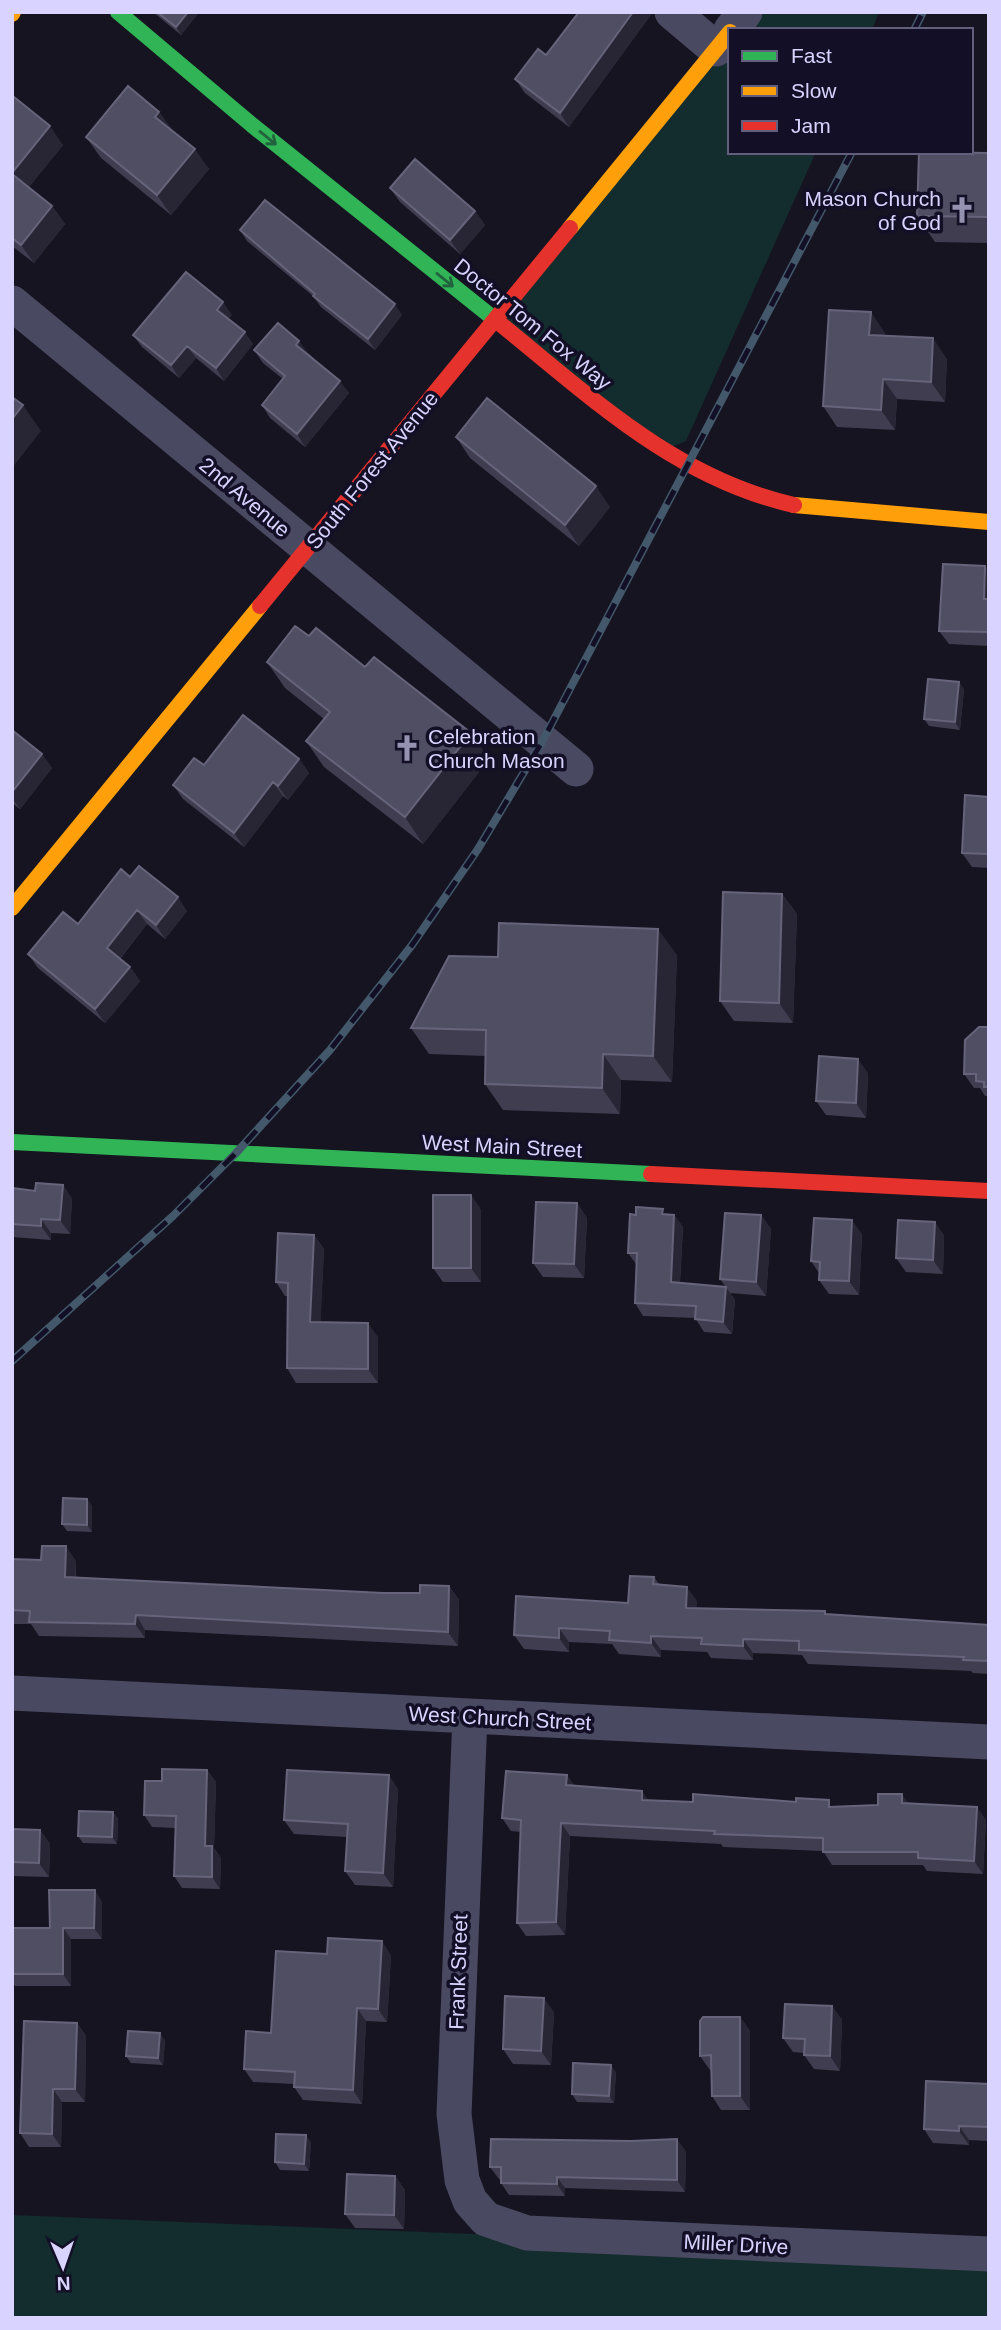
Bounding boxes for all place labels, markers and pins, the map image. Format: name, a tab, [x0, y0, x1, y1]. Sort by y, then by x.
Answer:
place label: Mason Church of God	[804, 187, 941, 234]
church icon: Mason Church of God	[947, 195, 977, 225]
place label: Celebration Church Mason	[428, 725, 565, 772]
church icon: Celebration Church Mason	[392, 733, 422, 763]

